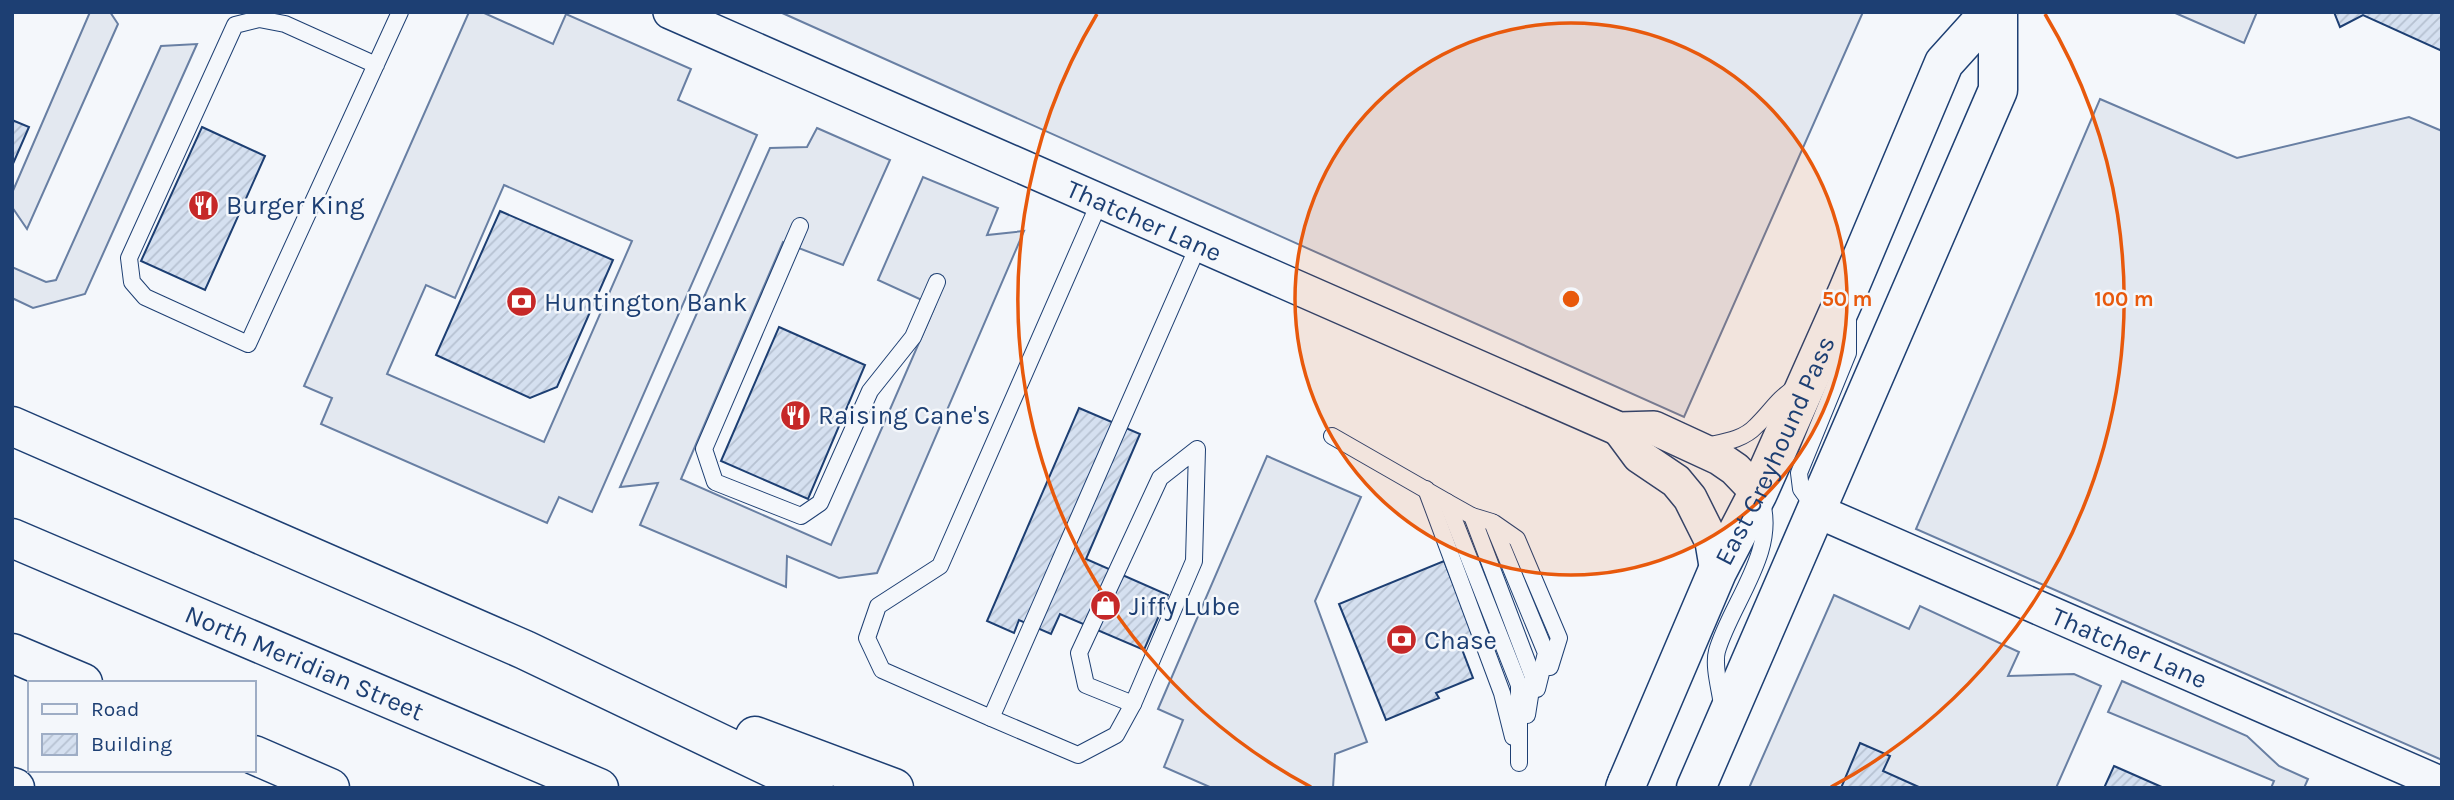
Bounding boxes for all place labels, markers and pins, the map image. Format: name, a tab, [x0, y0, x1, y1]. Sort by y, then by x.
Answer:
restaurant icon: Burger King	[186, 188, 220, 222]
place label: Burger King	[226, 190, 365, 221]
bank icon: Huntington Bank	[504, 285, 538, 319]
place label: Huntington Bank	[544, 287, 747, 318]
centre of rings	[1559, 287, 1583, 311]
restaurant icon: Raising Cane's	[778, 398, 812, 432]
place label: Raising Cane's	[818, 400, 990, 431]
shop icon: Jiffy Lube	[1089, 589, 1123, 623]
place label: Jiffy Lube	[1129, 591, 1240, 622]
bank icon: Chase	[1384, 623, 1418, 657]
place label: Chase	[1424, 625, 1497, 656]

